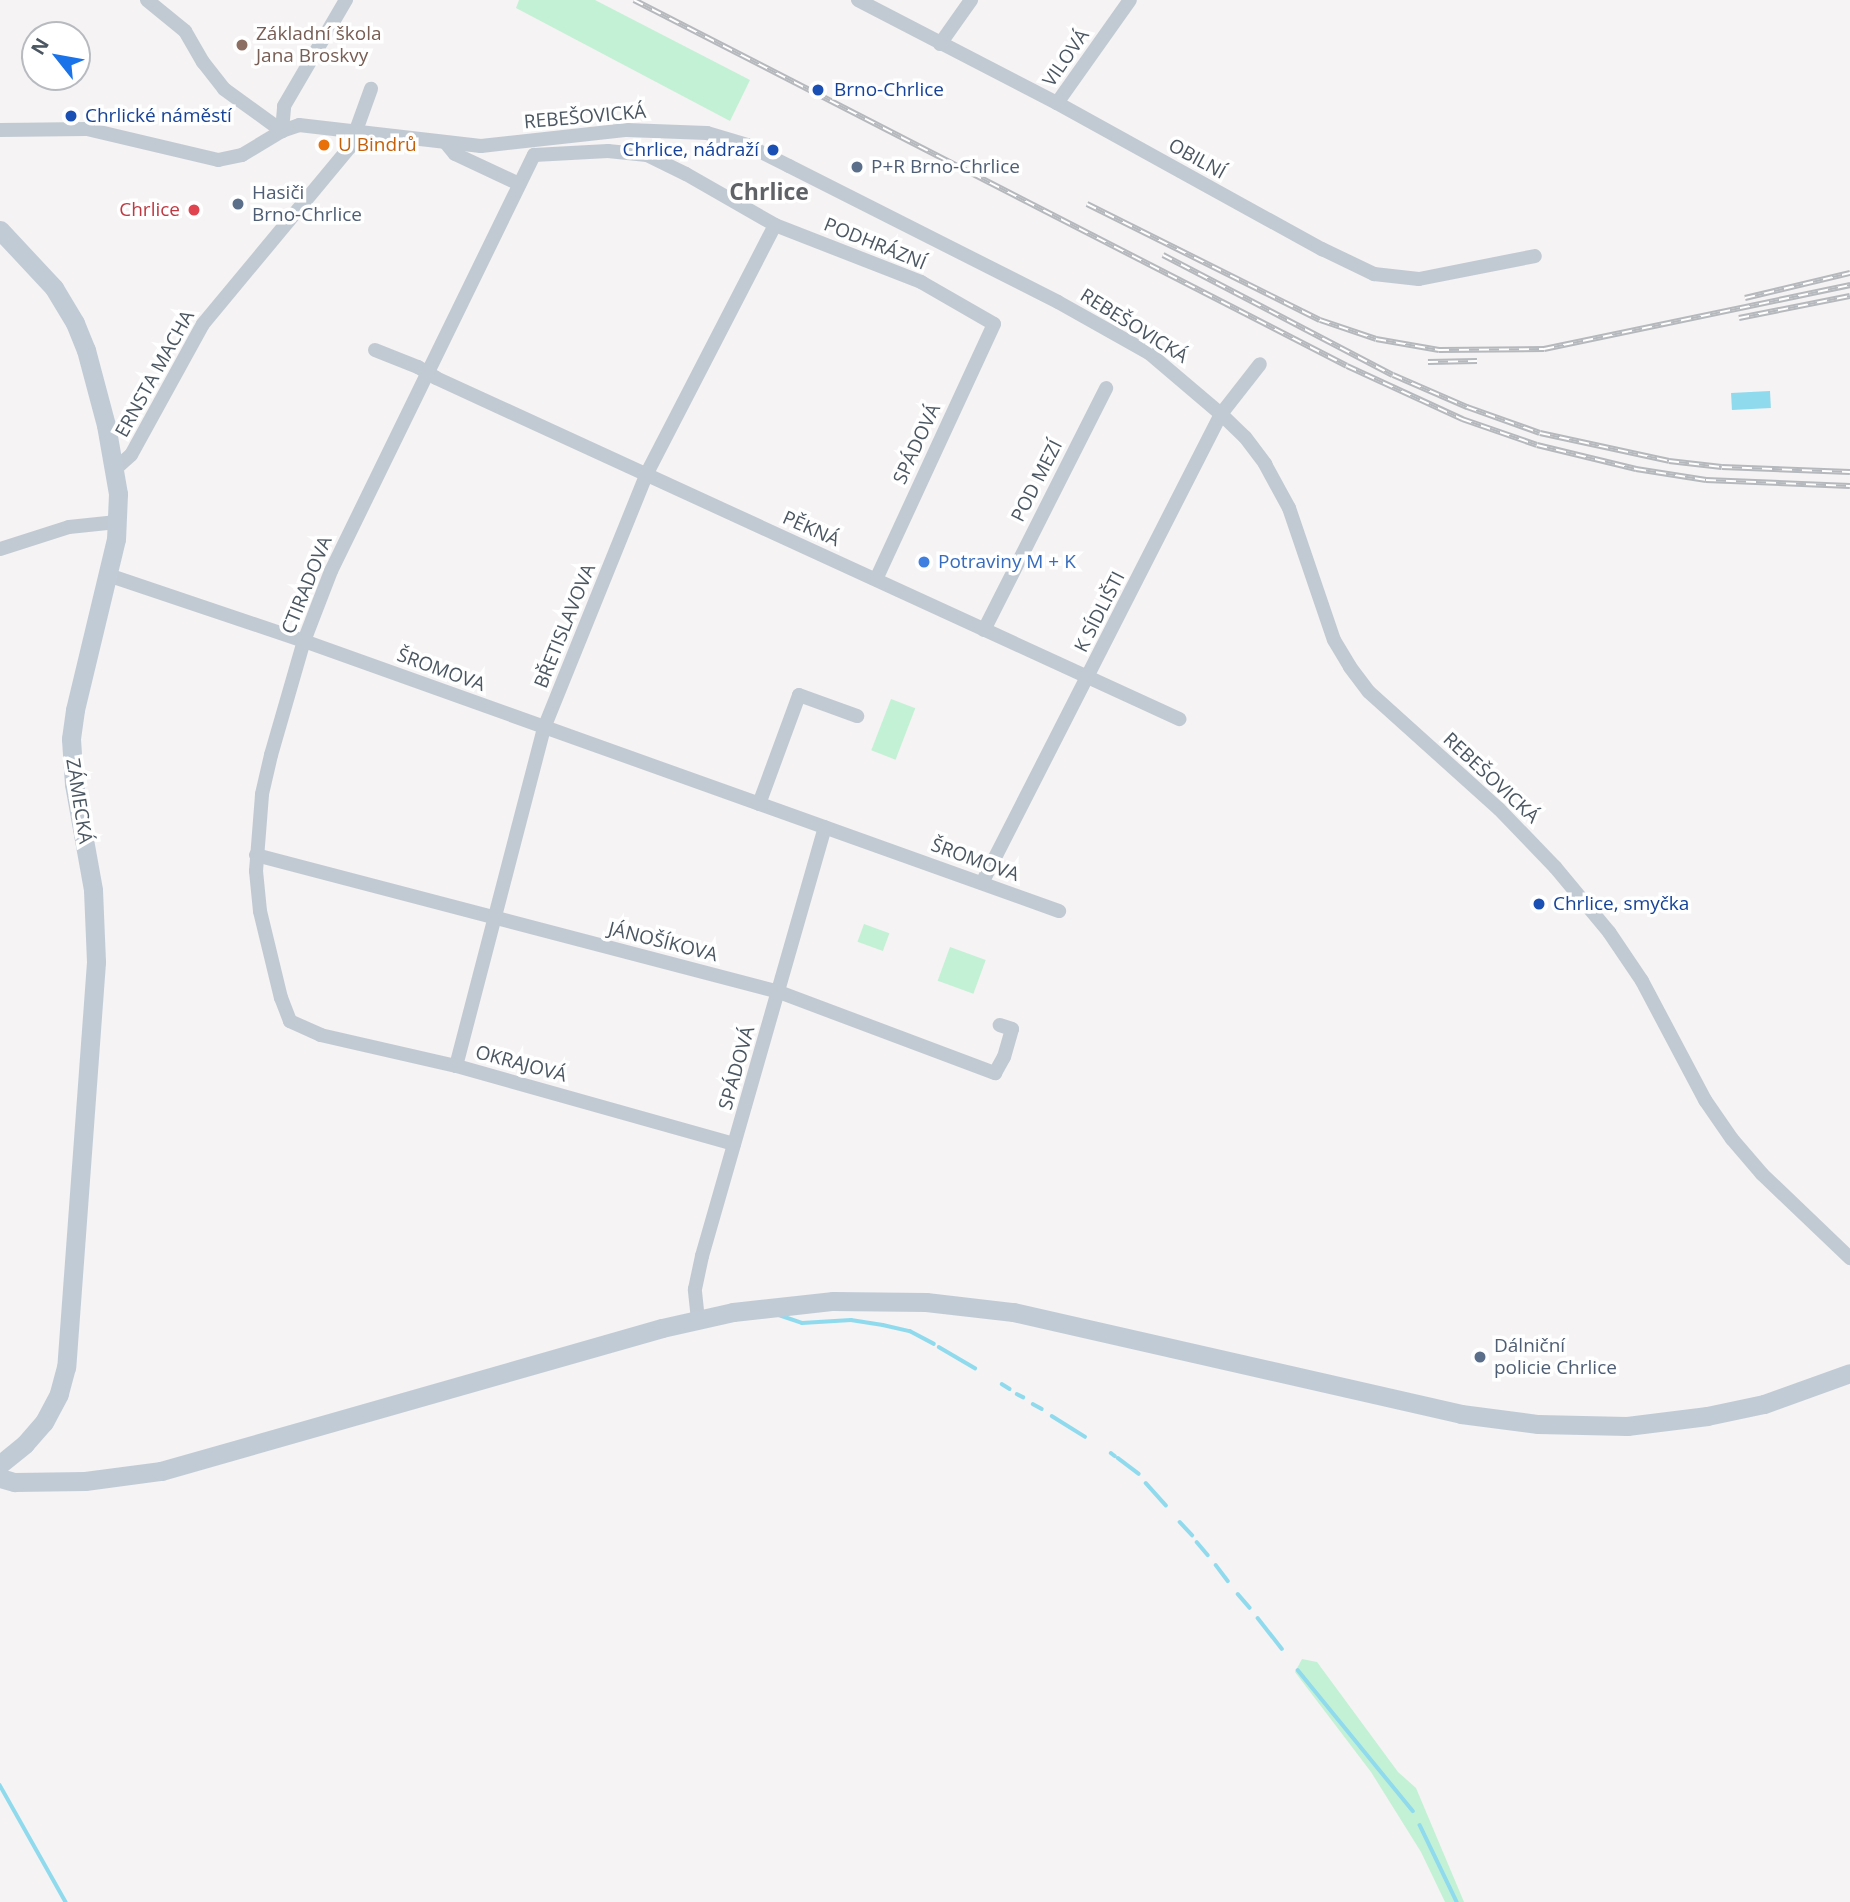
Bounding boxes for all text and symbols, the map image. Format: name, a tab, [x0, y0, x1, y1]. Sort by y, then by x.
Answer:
north arrow	[21, 21, 91, 91]
place label: Základní škola Jana Broskvy	[256, 23, 382, 67]
street label: VILOVÁ	[1038, 25, 1094, 91]
text: N	[25, 33, 55, 60]
marker: Základní škola Jana Broskvy	[234, 37, 250, 53]
place label: Brno-Chrlice	[834, 79, 944, 101]
marker: Brno-Chrlice	[808, 80, 828, 100]
street label: REBEŠOVICKÁ	[523, 100, 647, 134]
place label: Chrlické náměstí	[85, 105, 232, 127]
marker: Chrlické náměstí	[63, 108, 79, 124]
place label: U Bindrů	[338, 134, 417, 156]
street label: OBILNÍ	[1164, 134, 1230, 184]
marker: U Bindrů	[316, 137, 332, 153]
place label: Chrlice, nádraží	[623, 139, 759, 161]
marker: Chrlice, nádraží	[765, 142, 781, 158]
place label: P+R Brno-Chrlice	[871, 156, 1020, 178]
marker: P+R Brno-Chrlice	[849, 159, 865, 175]
district label: Chrlice	[729, 177, 809, 205]
place label: Hasiči Brno-Chrlice	[252, 182, 362, 226]
marker: Hasiči Brno-Chrlice	[230, 196, 246, 212]
place label: Chrlice	[119, 199, 180, 221]
marker: Chrlice	[186, 202, 202, 218]
street label: PODHRÁZNÍ	[821, 213, 929, 275]
street label: REBEŠOVICKÁ	[1076, 284, 1192, 368]
street label: ERNSTA MACHA	[111, 307, 199, 441]
street label: SPÁDOVÁ	[889, 400, 945, 488]
street label: POD MEZÍ	[1007, 436, 1067, 526]
street label: PĚKNÁ	[779, 506, 843, 552]
street label: CTIRADOVA	[277, 533, 337, 637]
place label: Potraviny M + K	[938, 551, 1076, 573]
marker: Potraviny M + K	[916, 554, 932, 570]
street label: BŘETISLAVOVA	[530, 560, 600, 692]
street label: K SÍDLIŠTI	[1070, 568, 1130, 656]
street label: ŠROMOVA	[394, 644, 488, 696]
street label: REBEŠOVICKÁ	[1438, 728, 1544, 828]
street label: ZÁMECKÁ	[61, 757, 97, 845]
street label: ŠROMOVA	[928, 834, 1022, 886]
place label: Chrlice, smyčka	[1553, 893, 1689, 915]
marker: Chrlice, smyčka	[1531, 896, 1547, 912]
street label: JÁNOŠÍKOVA	[606, 917, 720, 967]
street label: SPÁDOVÁ	[714, 1024, 760, 1112]
street label: OKRAJOVÁ	[473, 1041, 569, 1087]
place label: Dálniční policie Chrlice	[1494, 1335, 1617, 1379]
marker: Dálniční policie Chrlice	[1472, 1349, 1488, 1365]

